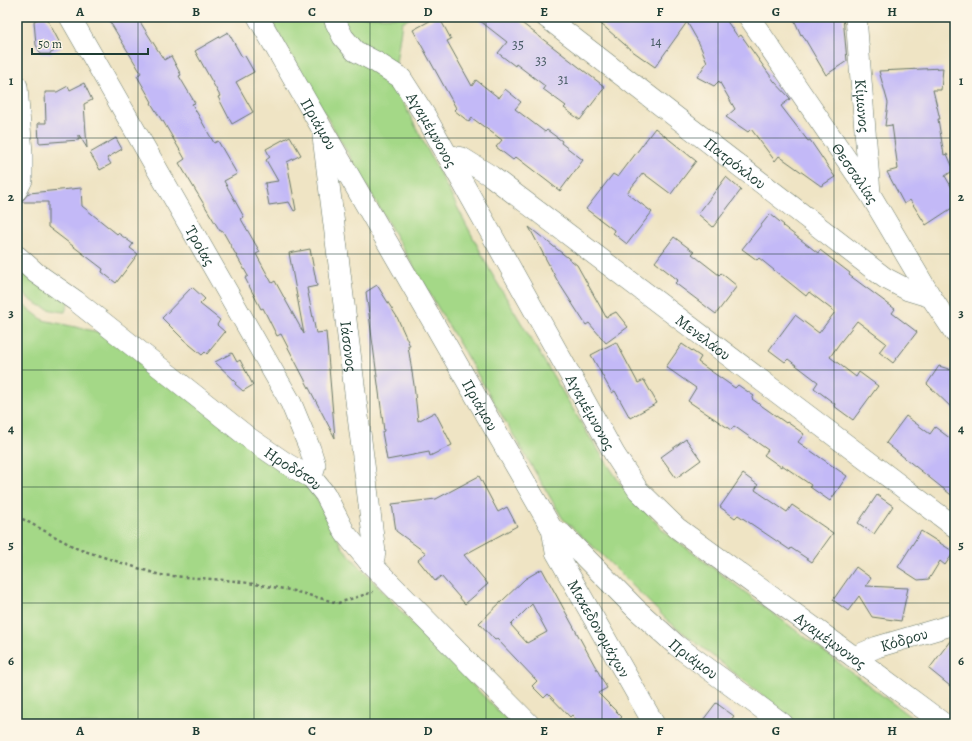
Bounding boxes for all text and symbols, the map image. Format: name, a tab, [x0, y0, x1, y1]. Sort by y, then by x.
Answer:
text: A	[75, 3, 85, 20]
text: B	[192, 3, 200, 20]
text: C	[308, 3, 316, 20]
text: D	[423, 3, 433, 20]
text: E	[540, 3, 548, 20]
text: F	[657, 3, 664, 20]
text: G	[772, 3, 780, 20]
text: H	[887, 3, 897, 20]
scale bar	[32, 30, 148, 56]
house number: 14	[650, 32, 662, 51]
house number: 35	[512, 35, 524, 54]
text: 50 m	[38, 36, 62, 52]
house number: 33	[535, 51, 547, 70]
house number: 31	[558, 70, 569, 89]
text: 1	[9, 72, 14, 89]
text: 1	[959, 72, 964, 89]
street label: Κίμωνος	[849, 78, 875, 134]
street label: Αγαμέμνονος	[400, 87, 462, 172]
street label: Πριάμου	[295, 94, 342, 154]
street label: Πατρόκλου	[699, 133, 771, 195]
street label: Θεσσαλίας	[826, 139, 883, 208]
text: 2	[8, 188, 15, 205]
text: 2	[958, 188, 965, 205]
street label: Τροίας	[179, 221, 220, 270]
text: 3	[8, 304, 14, 321]
text: 3	[958, 304, 964, 321]
street label: Μενελάου	[671, 309, 735, 366]
street label: Ιάσονος	[334, 320, 362, 373]
street label: Αγαμέμνονος	[560, 370, 620, 455]
street label: Πριάμου	[456, 375, 503, 435]
text: 4	[8, 420, 14, 437]
text: 4	[958, 420, 964, 437]
street label: Ηροδότου	[260, 442, 327, 495]
text: 5	[8, 536, 14, 553]
text: 5	[958, 536, 964, 553]
street label: Μακεδονομάχων	[562, 576, 635, 682]
street label: Αγαμέμνονος	[789, 607, 871, 675]
street label: Κόδρου	[878, 623, 930, 657]
street label: Πριάμου	[664, 634, 722, 685]
text: 6	[8, 652, 14, 669]
text: 6	[958, 652, 964, 669]
text: A	[75, 722, 85, 739]
text: B	[192, 722, 200, 739]
text: C	[308, 722, 316, 739]
text: D	[423, 722, 433, 739]
text: E	[540, 722, 548, 739]
text: F	[657, 722, 664, 739]
text: G	[772, 722, 780, 739]
text: H	[887, 722, 897, 739]

